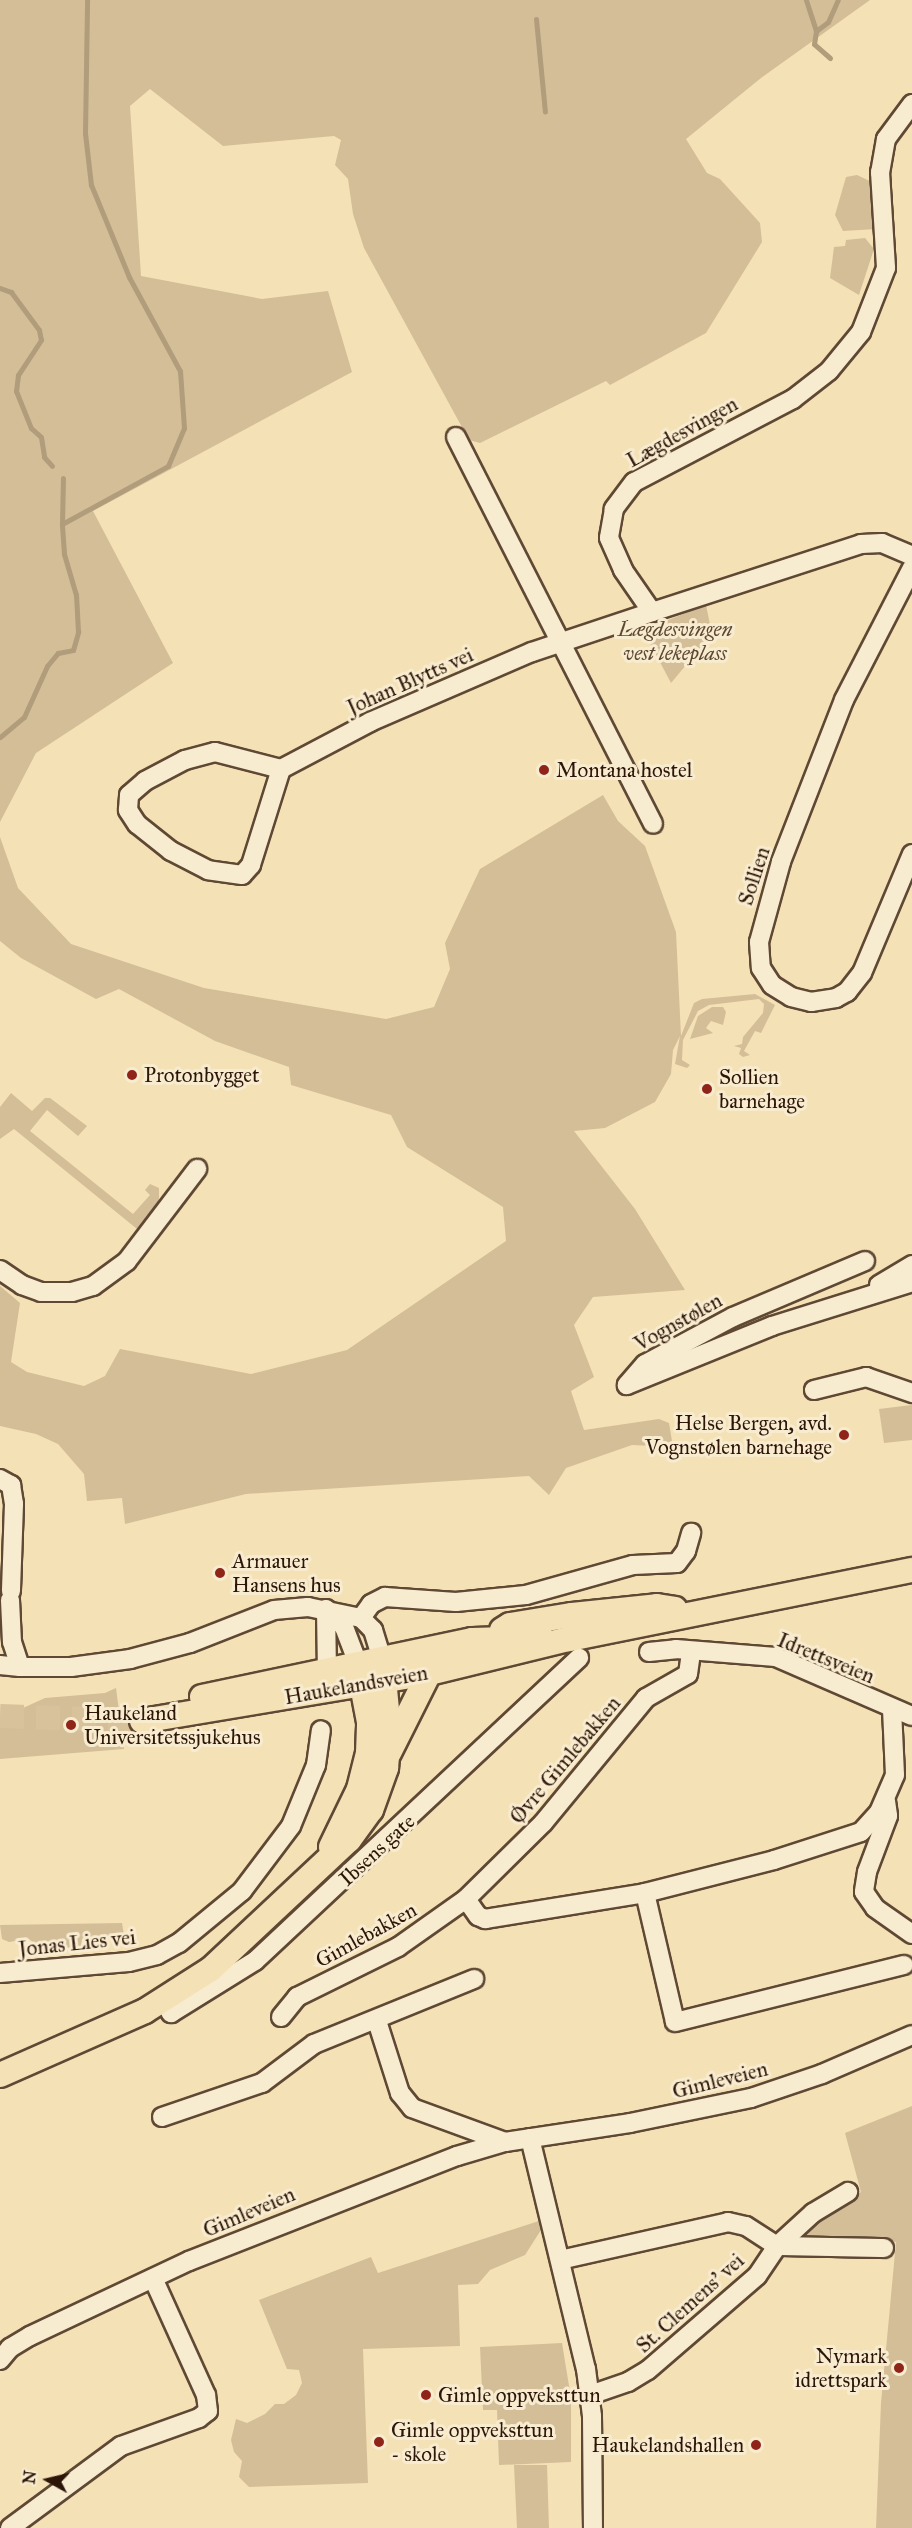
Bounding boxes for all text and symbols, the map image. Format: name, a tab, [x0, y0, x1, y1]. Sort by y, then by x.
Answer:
street label: Lægdesvingen	[622, 391, 742, 473]
park label: Lægdesvingen vest lekeplass	[618, 616, 732, 666]
street label: Johan Blytts vei	[343, 642, 477, 720]
place label: Montana hostel	[556, 757, 692, 783]
marker: Montana hostel	[537, 763, 551, 777]
street label: Sollien	[733, 844, 775, 908]
place label: Protonbygget	[144, 1062, 259, 1088]
place label: Sollien barnehage	[719, 1064, 805, 1114]
marker: Protonbygget	[125, 1068, 139, 1082]
marker: Sollien barnehage	[700, 1082, 714, 1096]
street label: Vognstølen	[630, 1288, 726, 1356]
place label: Helse Bergen, avd. Vognstølen barnehage	[645, 1410, 832, 1460]
marker: Helse Bergen, avd. Vognstølen barnehage	[837, 1428, 851, 1442]
place label: Armauer Hansens hus	[232, 1548, 341, 1598]
marker: Armauer Hansens hus	[213, 1566, 227, 1580]
street label: Idrettsveien	[774, 1627, 878, 1689]
street label: Haukelandsveien	[282, 1660, 430, 1710]
street label: Øvre Gimlebakken	[504, 1691, 626, 1829]
place label: Haukeland Universitetssjukehus	[84, 1700, 261, 1750]
marker: Haukeland Universitetssjukehus	[62, 1716, 80, 1734]
street label: Ibsens gate	[334, 1809, 420, 1891]
street label: Gimlebakken	[311, 1897, 421, 1973]
street label: Jonas Lies vei	[17, 1924, 137, 1962]
street label: Gimleveien	[670, 2056, 770, 2104]
street label: Gimleveien	[199, 2181, 299, 2243]
street label: St. Clemens' vei	[631, 2248, 749, 2358]
place label: Nymark idrettspark	[795, 2343, 887, 2393]
marker: Nymark idrettspark	[892, 2361, 906, 2375]
place label: Gimle oppveksttun	[438, 2382, 601, 2408]
marker: Gimle oppveksttun	[419, 2388, 433, 2402]
place label: Gimle oppveksttun - skole	[391, 2417, 554, 2467]
place label: Haukelandshallen	[591, 2432, 744, 2458]
marker: Gimle oppveksttun - skole	[372, 2435, 386, 2449]
marker: Haukelandshallen	[749, 2438, 763, 2452]
north arrow	[18, 2450, 78, 2510]
text: N	[19, 2469, 40, 2485]

